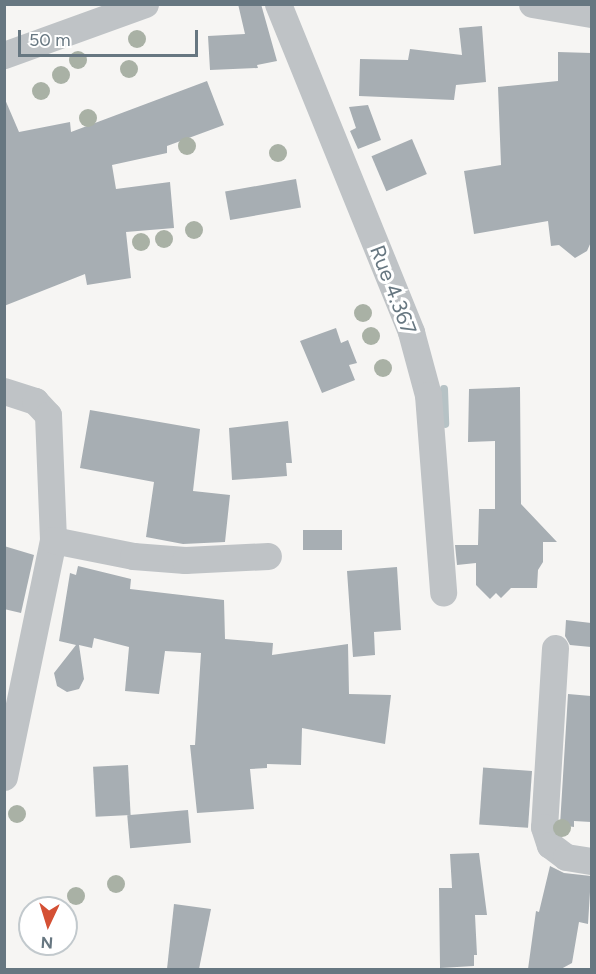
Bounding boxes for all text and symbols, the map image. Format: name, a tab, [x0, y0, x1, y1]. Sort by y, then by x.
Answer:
scale bar	[21, 18, 201, 56]
text: 50 m	[29, 29, 71, 51]
street label: Rue 4.367	[364, 242, 422, 338]
north arrow	[18, 896, 78, 956]
text: N	[40, 933, 54, 952]

